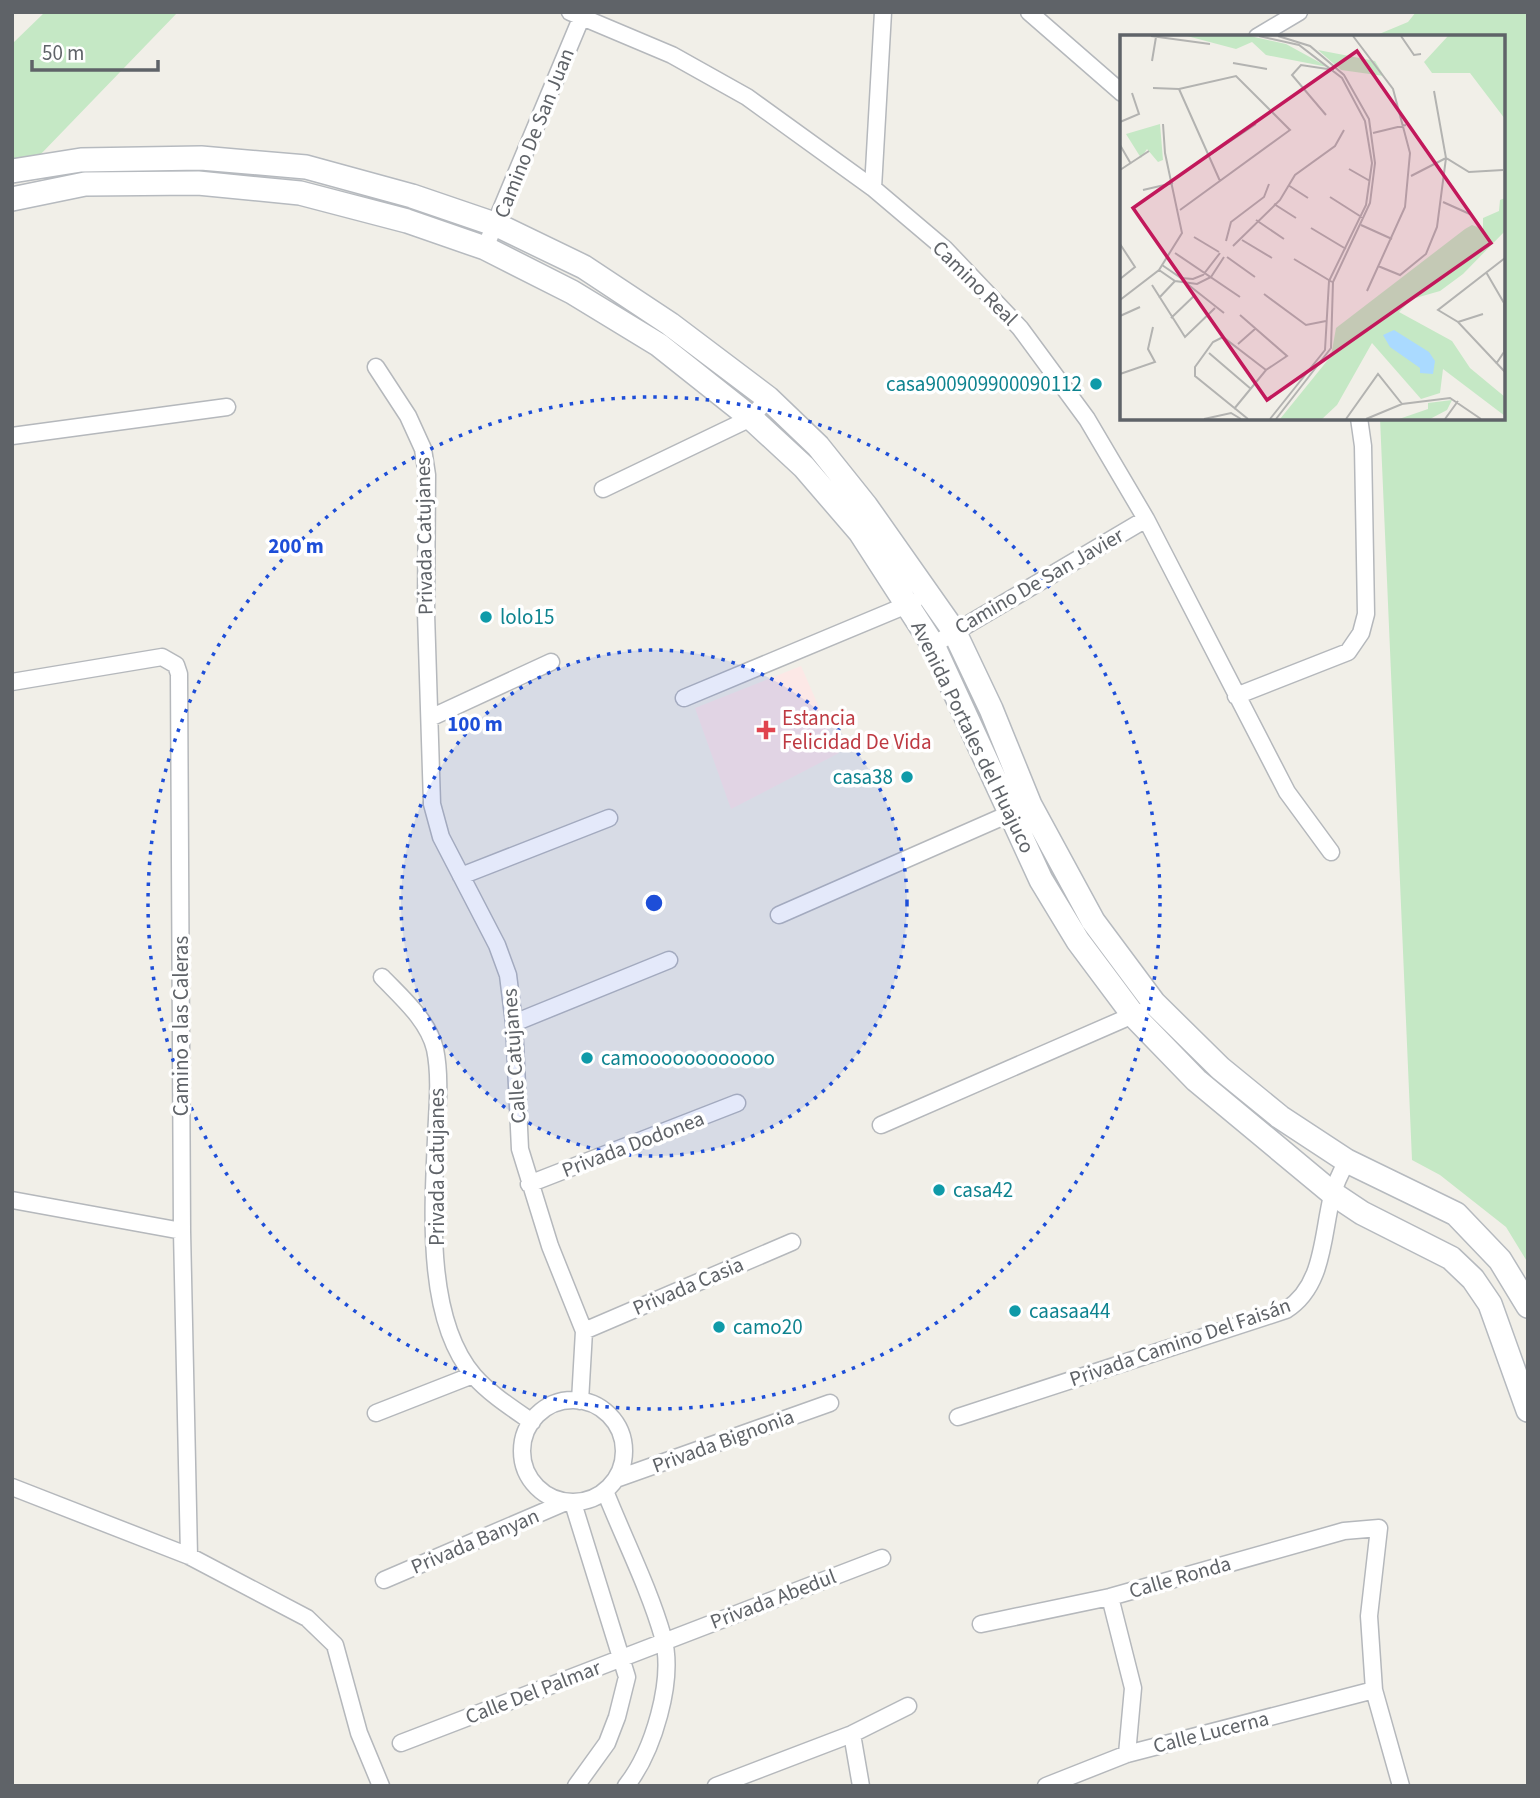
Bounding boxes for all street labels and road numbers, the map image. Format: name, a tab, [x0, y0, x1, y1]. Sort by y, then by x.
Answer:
street label: Camino De San Juan	[486, 44, 582, 222]
street label: Camino Real	[925, 233, 1025, 333]
street label: Privada Catujanes	[408, 457, 440, 615]
street label: Camino De San Javier	[949, 520, 1130, 642]
street label: Avenida Portales del Huajuco	[904, 616, 1042, 858]
street label: Camino a las Caleras	[166, 936, 196, 1116]
street label: Calle Catujanes	[494, 987, 534, 1124]
street label: Privada Catujanes	[422, 1088, 452, 1246]
street label: Privada Dodonea	[557, 1103, 709, 1185]
street label: Privada Casia	[628, 1249, 748, 1323]
street label: Privada Camino Del Faisán	[1065, 1290, 1295, 1394]
street label: Privada Bignonia	[648, 1401, 798, 1481]
street label: Privada Banyan	[406, 1500, 544, 1582]
street label: Calle Ronda	[1126, 1548, 1234, 1606]
street label: Privada Abedul	[706, 1561, 840, 1637]
street label: Calle Del Palmar	[461, 1652, 606, 1732]
street label: Calle Lucerna	[1150, 1703, 1272, 1761]

